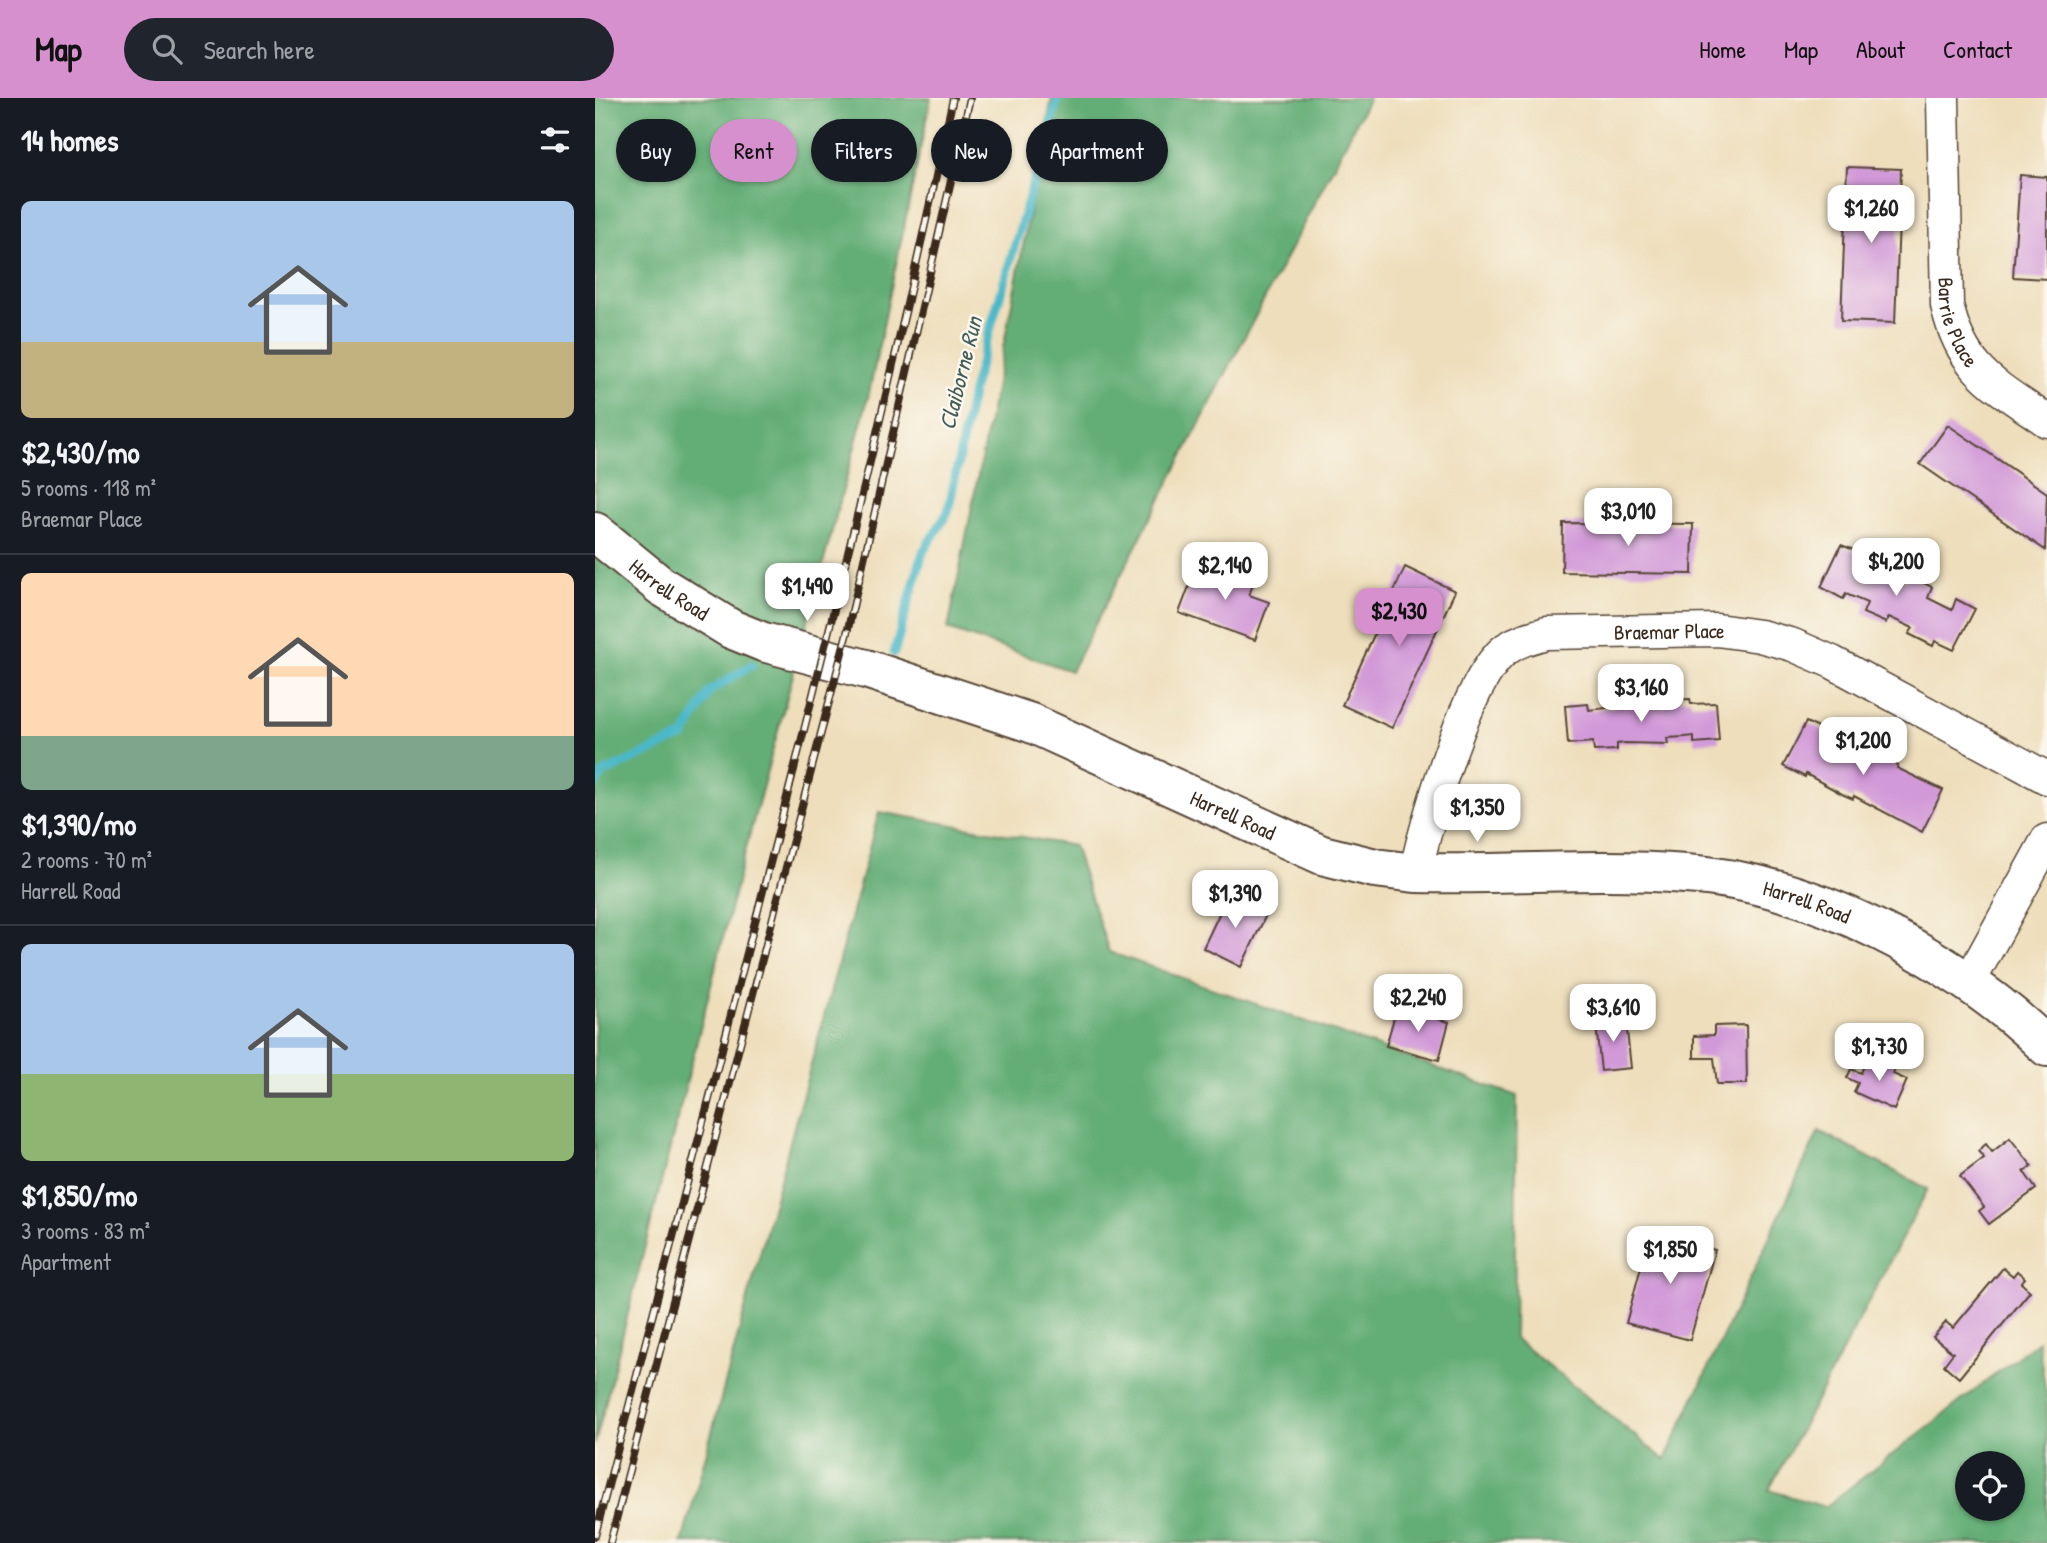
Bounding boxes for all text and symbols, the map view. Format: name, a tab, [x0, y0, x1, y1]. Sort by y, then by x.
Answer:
search box	[124, 18, 614, 81]
text: Map	[35, 27, 82, 71]
icon: search	[148, 30, 186, 68]
text: Search here	[204, 32, 315, 67]
text: Home	[1699, 33, 1746, 65]
text: Map	[1784, 33, 1818, 65]
text: About	[1856, 33, 1905, 65]
text: Contact	[1943, 33, 2012, 65]
chip: Buy	[616, 119, 696, 182]
chip: Rent	[710, 119, 797, 182]
chip: Filters	[811, 119, 917, 182]
chip: New	[931, 119, 1012, 182]
chip: Apartment	[1026, 119, 1168, 182]
text: 14 homes	[21, 120, 119, 160]
icon: filters	[536, 121, 574, 159]
pin: $1,260	[1814, 186, 1928, 245]
text: $1,260	[1844, 192, 1898, 223]
icon: home	[235, 247, 361, 373]
street label: Barrie Place	[1932, 277, 1985, 373]
water label: Claiborne Run	[931, 312, 989, 433]
text: $2,430/mo	[21, 432, 140, 472]
text: 5 rooms · 118 m²	[21, 472, 156, 503]
pin: $3,010	[1571, 489, 1685, 548]
text: $3,010	[1600, 495, 1656, 526]
text: Braemar Place	[21, 503, 143, 534]
pin: $4,200	[1839, 538, 1953, 598]
pin: $2,140	[1168, 542, 1282, 602]
text: $4,200	[1868, 545, 1924, 576]
text: $2,140	[1198, 549, 1252, 580]
street label: Harrell Road	[623, 551, 715, 627]
pin: $1,490	[750, 564, 864, 623]
text: $1,490	[781, 570, 833, 601]
pin: $2,430	[1342, 588, 1456, 648]
text: $2,430	[1371, 595, 1427, 626]
street label: Braemar Place	[1614, 615, 1727, 646]
icon: home	[235, 619, 361, 745]
pin: $3,160	[1584, 664, 1698, 724]
text: $3,160	[1614, 671, 1668, 702]
pin: $1,200	[1806, 718, 1920, 777]
text: $1,200	[1835, 724, 1891, 755]
street label: Harrell Road	[1186, 783, 1281, 847]
pin: $1,350	[1420, 784, 1534, 844]
text: $1,350	[1450, 791, 1505, 822]
text: $1,390/mo	[21, 804, 136, 844]
text: 2 rooms · 70 m²	[21, 844, 152, 875]
pin: $1,390	[1178, 870, 1292, 930]
street label: Harrell Road	[1760, 873, 1855, 930]
text: Harrell Road	[21, 875, 121, 906]
text: $1,390	[1208, 877, 1262, 908]
pin: $2,240	[1361, 974, 1475, 1034]
text: $2,240	[1390, 981, 1446, 1012]
pin: $3,610	[1556, 984, 1670, 1044]
icon: home	[235, 990, 361, 1116]
text: $3,610	[1586, 991, 1640, 1022]
pin: $1,730	[1822, 1024, 1936, 1083]
text: $1,730	[1851, 1030, 1907, 1061]
text: $1,850/mo	[21, 1175, 137, 1215]
text: 3 rooms · 83 m²	[21, 1215, 150, 1246]
pin: $1,850	[1613, 1226, 1727, 1286]
text: $1,850	[1643, 1233, 1697, 1264]
text: Apartment	[21, 1246, 111, 1277]
map controls	[1955, 1451, 2025, 1521]
button: locate	[1955, 1451, 2025, 1521]

